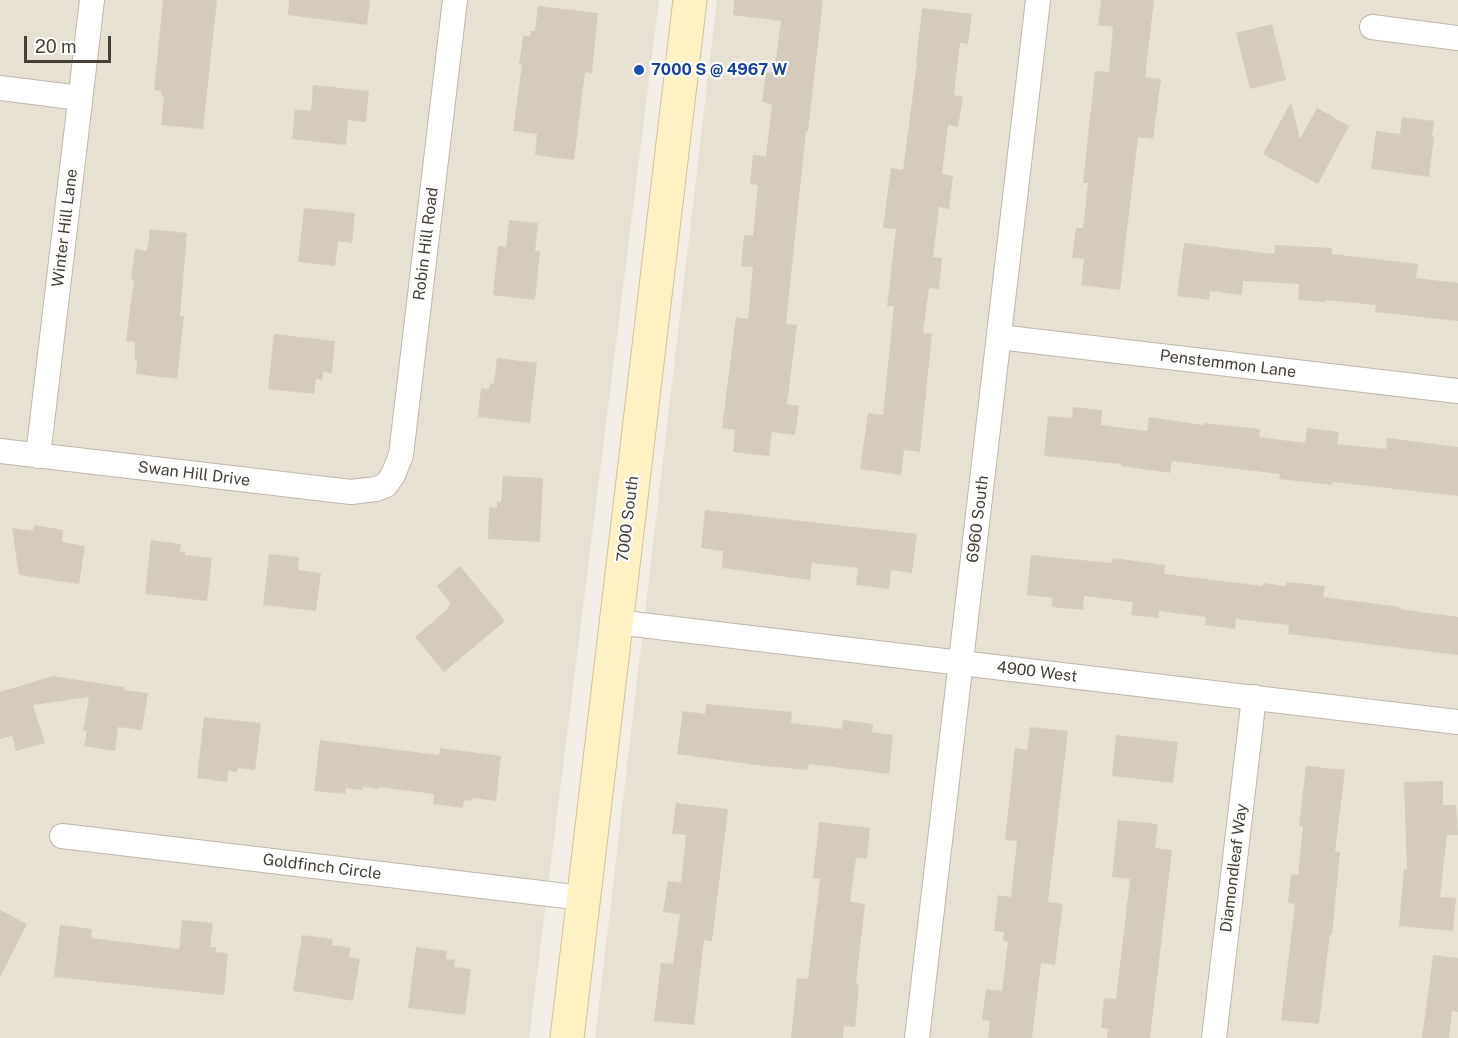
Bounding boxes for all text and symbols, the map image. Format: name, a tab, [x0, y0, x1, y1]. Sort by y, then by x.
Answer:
scale bar	[27, 24, 114, 62]
text: 20 m	[35, 36, 77, 57]
place label: 7000 S @ 4967 W	[651, 60, 787, 80]
marker: 7000 S @ 4967 W	[632, 63, 646, 77]
street label: Winter Hill Lane	[48, 168, 82, 288]
street label: Robin Hill Road	[410, 186, 442, 302]
street label: Penstemmon Lane	[1159, 346, 1297, 382]
street label: Swan Hill Drive	[137, 458, 251, 490]
street label: 6960 South	[963, 474, 993, 564]
street label: 7000 South	[613, 475, 643, 563]
street label: 4900 West	[996, 658, 1078, 686]
street label: Diamondleaf Way	[1217, 803, 1251, 933]
street label: Goldfinch Circle	[262, 850, 382, 884]

